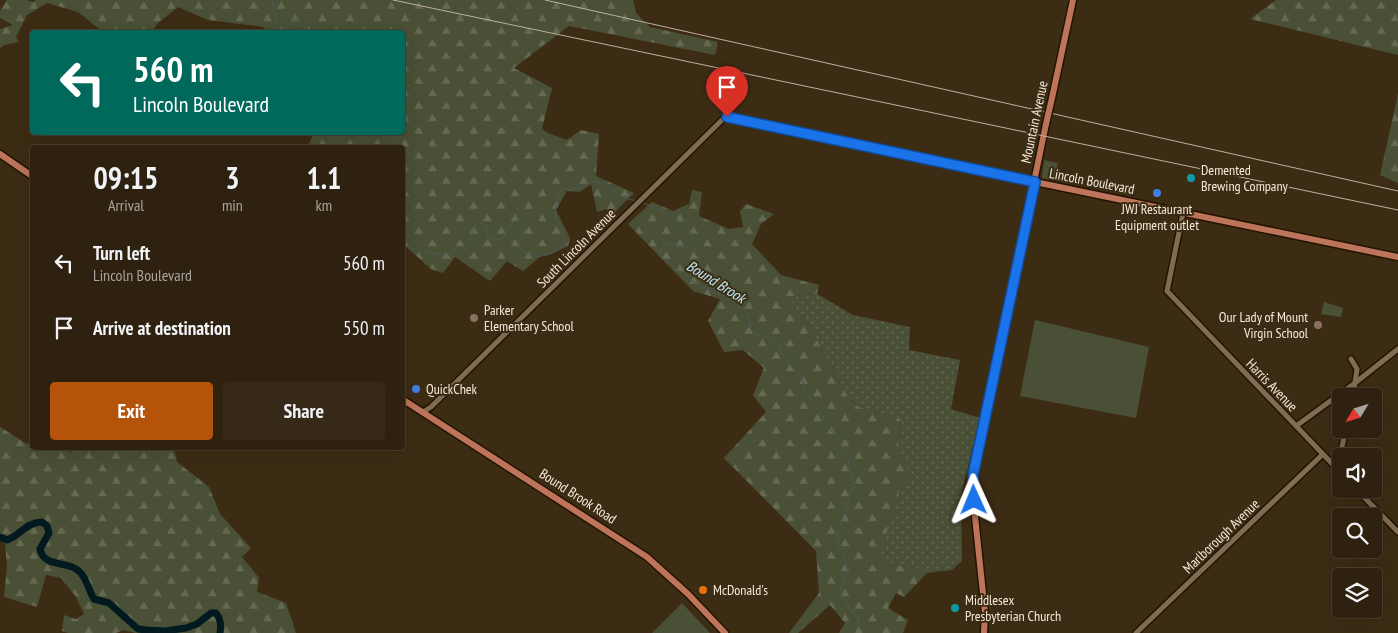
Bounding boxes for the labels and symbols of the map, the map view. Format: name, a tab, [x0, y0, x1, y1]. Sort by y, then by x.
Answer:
pin	[706, 66, 748, 117]
street label: Mountain Avenue	[1016, 79, 1052, 165]
place label: Demented Brewing Company	[1201, 161, 1289, 195]
street label: Lincoln Boulevard	[1048, 164, 1136, 198]
marker: Demented Brewing Company	[1185, 172, 1197, 184]
marker: JWJ Restaurant Equipment outlet	[1151, 187, 1163, 199]
place label: JWJ Restaurant Equipment outlet	[1115, 200, 1199, 234]
street label: South Lincoln Avenue	[533, 205, 619, 291]
water label: Bound Brook	[683, 256, 751, 308]
place label: Parker Elementary School	[484, 301, 574, 335]
place label: Our Lady of Mount Virgin School	[1219, 308, 1309, 342]
marker: Parker Elementary School	[468, 312, 480, 324]
marker: Our Lady of Mount Virgin School	[1312, 319, 1324, 331]
street label: Harris Avenue	[1242, 355, 1302, 415]
place label: QuickChek	[426, 380, 478, 398]
marker: QuickChek	[410, 383, 422, 395]
north arrow	[1332, 388, 1382, 438]
street label: Bound Brook Road	[536, 464, 620, 528]
position arrow	[947, 473, 999, 525]
street label: Marlborough Avenue	[1179, 495, 1263, 577]
place label: McDonald's	[713, 581, 768, 599]
marker: McDonald's	[697, 584, 709, 596]
place label: Middlesex Presbyterian Church	[965, 591, 1061, 625]
marker: Middlesex Presbyterian Church	[949, 602, 961, 614]

